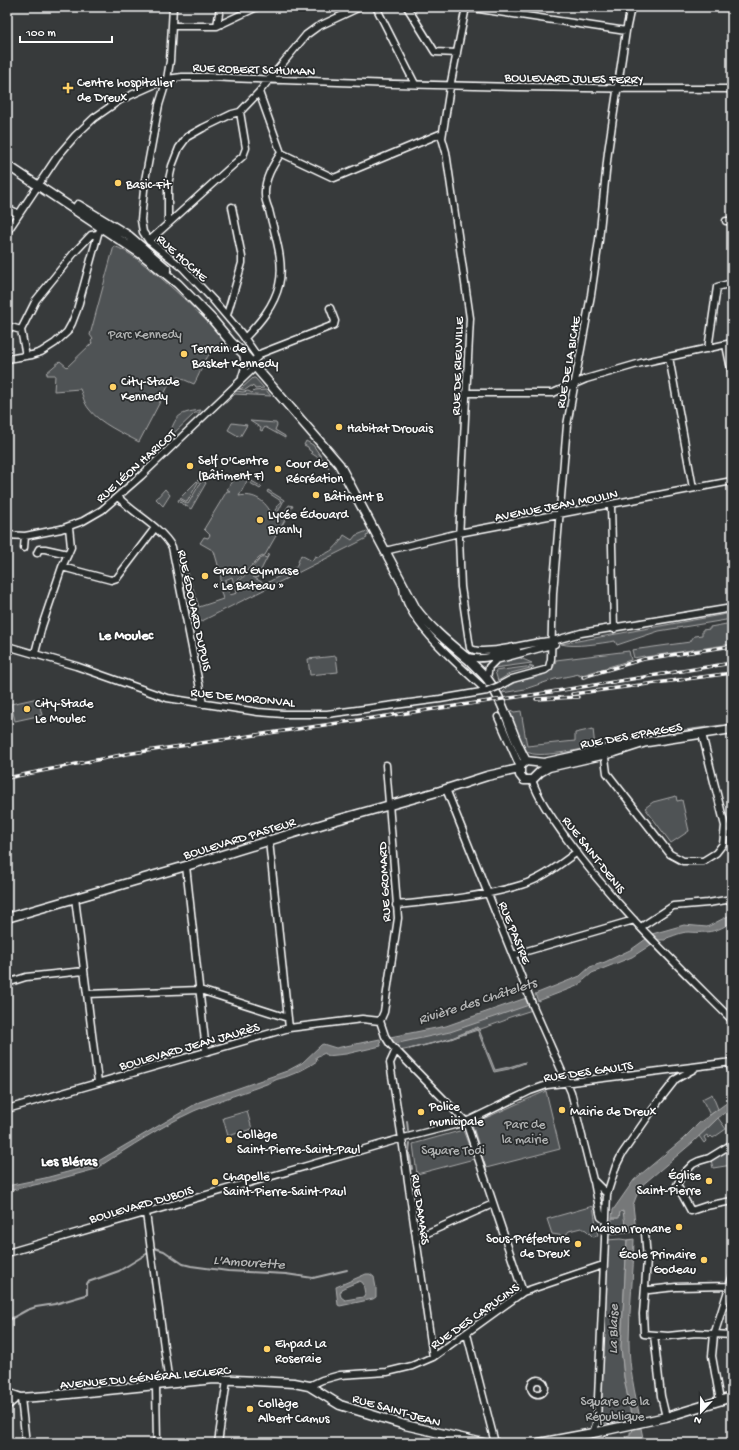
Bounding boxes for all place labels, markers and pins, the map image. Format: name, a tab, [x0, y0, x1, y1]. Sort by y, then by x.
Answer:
place label: Centre hospitalier de Dreux	[77, 76, 175, 106]
marker: Centre hospitalier de Dreux	[62, 82, 74, 94]
marker: Basic-Fit	[113, 178, 123, 188]
place label: Basic-Fit	[125, 178, 172, 193]
place label: Terrain de Basket Kennedy	[191, 342, 279, 372]
marker: Terrain de Basket Kennedy	[179, 349, 189, 359]
place label: City-Stade Kennedy	[121, 375, 180, 405]
marker: City-Stade Kennedy	[108, 382, 118, 392]
marker: Habitat Drouais	[334, 422, 344, 432]
place label: Habitat Drouais	[347, 422, 434, 437]
place label: Self O'Centre (Bâtiment F)	[198, 454, 269, 484]
place label: Cour de Récréation	[286, 457, 344, 487]
marker: Self O'Centre (Bâtiment F)	[185, 461, 195, 471]
marker: Cour de Récréation	[273, 464, 283, 474]
place label: Bâtiment B	[323, 489, 383, 505]
marker: Bâtiment B	[311, 490, 321, 500]
place label: Lycée Édouard Branly	[267, 507, 349, 538]
marker: Lycée Édouard Branly	[255, 515, 265, 525]
place label: Grand Gymnase « Le Bateau »	[213, 564, 299, 594]
marker: Grand Gymnase « Le Bateau »	[200, 571, 210, 581]
place label: City-Stade Le Moulec	[35, 697, 94, 727]
marker: City-Stade Le Moulec	[22, 704, 32, 714]
place label: Police municipale	[428, 1100, 484, 1130]
marker: Mairie de Dreux	[557, 1105, 567, 1115]
place label: Mairie de Dreux	[570, 1105, 657, 1120]
marker: Police municipale	[416, 1107, 426, 1117]
place label: Collège Saint-Pierre-Saint-Paul	[237, 1128, 360, 1158]
marker: Collège Saint-Pierre-Saint-Paul	[224, 1135, 234, 1145]
place label: Église Saint-Pierre	[637, 1168, 701, 1199]
place label: Chapelle Saint-Pierre-Saint-Paul	[223, 1170, 346, 1200]
marker: Église Saint-Pierre	[704, 1176, 714, 1186]
marker: Chapelle Saint-Pierre-Saint-Paul	[210, 1177, 220, 1187]
place label: Maison romane	[590, 1222, 671, 1237]
marker: Maison romane	[674, 1222, 684, 1232]
place label: Sous-Préfecture de Dreux	[486, 1232, 570, 1262]
marker: Sous-Préfecture de Dreux	[573, 1239, 583, 1249]
place label: École Primaire Godeau	[619, 1247, 696, 1278]
marker: École Primaire Godeau	[699, 1255, 709, 1265]
place label: Ehpad La Roseraie	[275, 1337, 327, 1367]
marker: Ehpad La Roseraie	[262, 1344, 272, 1354]
place label: Collège Albert Camus	[258, 1397, 331, 1427]
marker: Collège Albert Camus	[245, 1404, 255, 1414]

